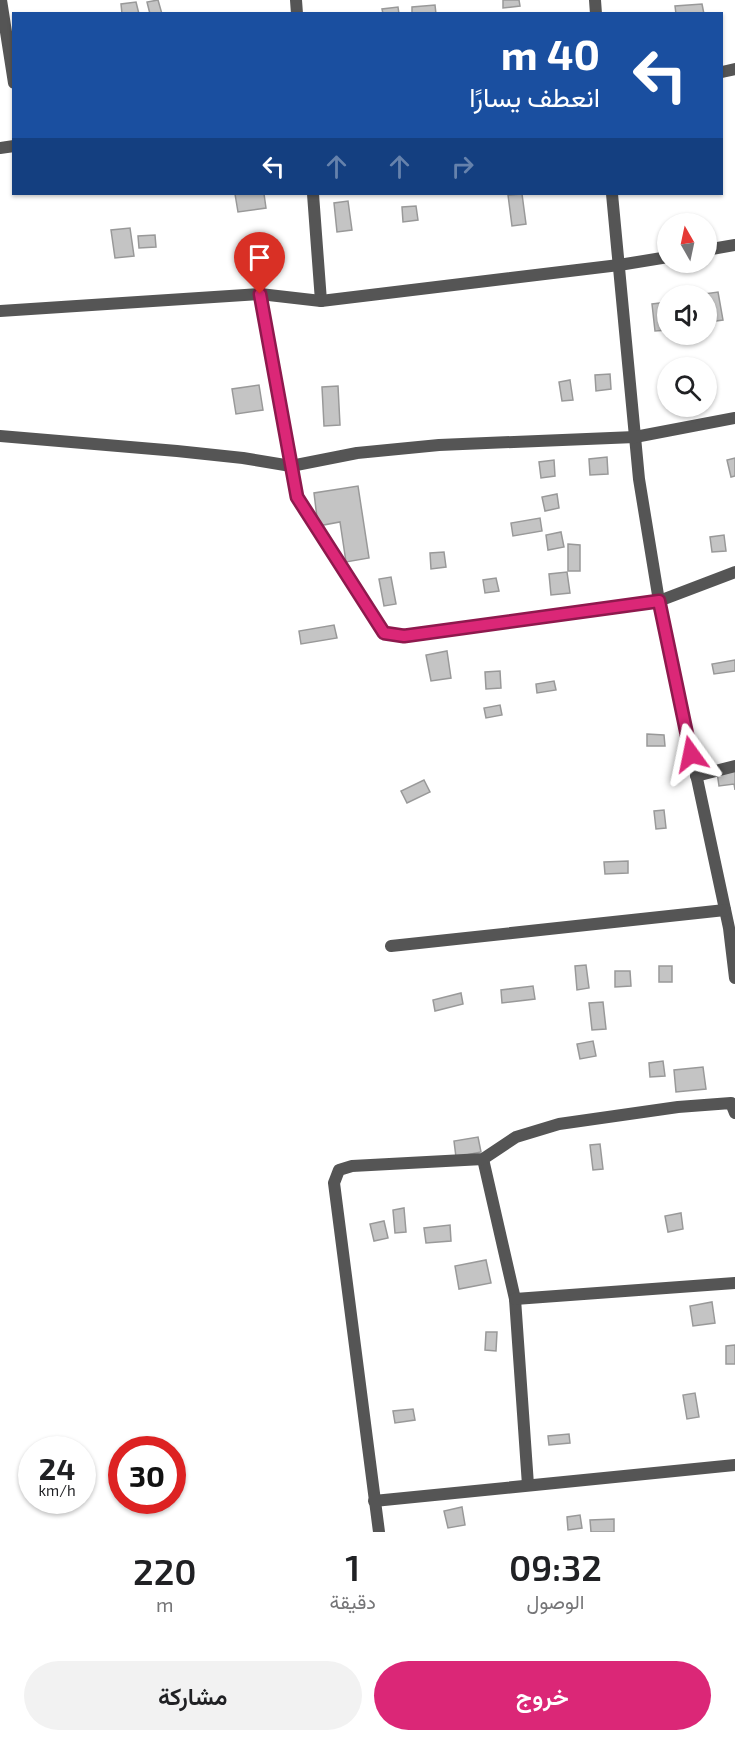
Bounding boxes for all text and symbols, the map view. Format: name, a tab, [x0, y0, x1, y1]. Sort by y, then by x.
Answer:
text: 40 m	[501, 28, 600, 78]
icon: left	[621, 36, 699, 114]
text: انعطف يسارًا	[469, 80, 600, 112]
icon: left	[257, 150, 290, 183]
icon: ahead	[320, 150, 353, 183]
icon: ahead	[383, 150, 416, 183]
icon: right	[446, 150, 479, 183]
north arrow	[657, 213, 717, 273]
map controls	[657, 213, 717, 417]
pin	[234, 232, 285, 294]
icon: arrive	[243, 241, 276, 274]
button: sound	[657, 285, 717, 345]
button: search	[657, 357, 717, 417]
position arrow	[659, 722, 723, 786]
speed limit sign: 30	[108, 1436, 186, 1514]
text: 24	[39, 1450, 75, 1486]
text: km/h	[38, 1481, 76, 1499]
text: 1	[345, 1545, 360, 1588]
text: 09:32	[509, 1545, 602, 1588]
text: 220	[133, 1549, 197, 1592]
text: دقيقة	[330, 1589, 376, 1613]
text: الوصول	[527, 1589, 584, 1613]
text: m	[156, 1592, 174, 1616]
button: مشاركة	[24, 1661, 362, 1730]
button: خروج	[374, 1661, 711, 1730]

